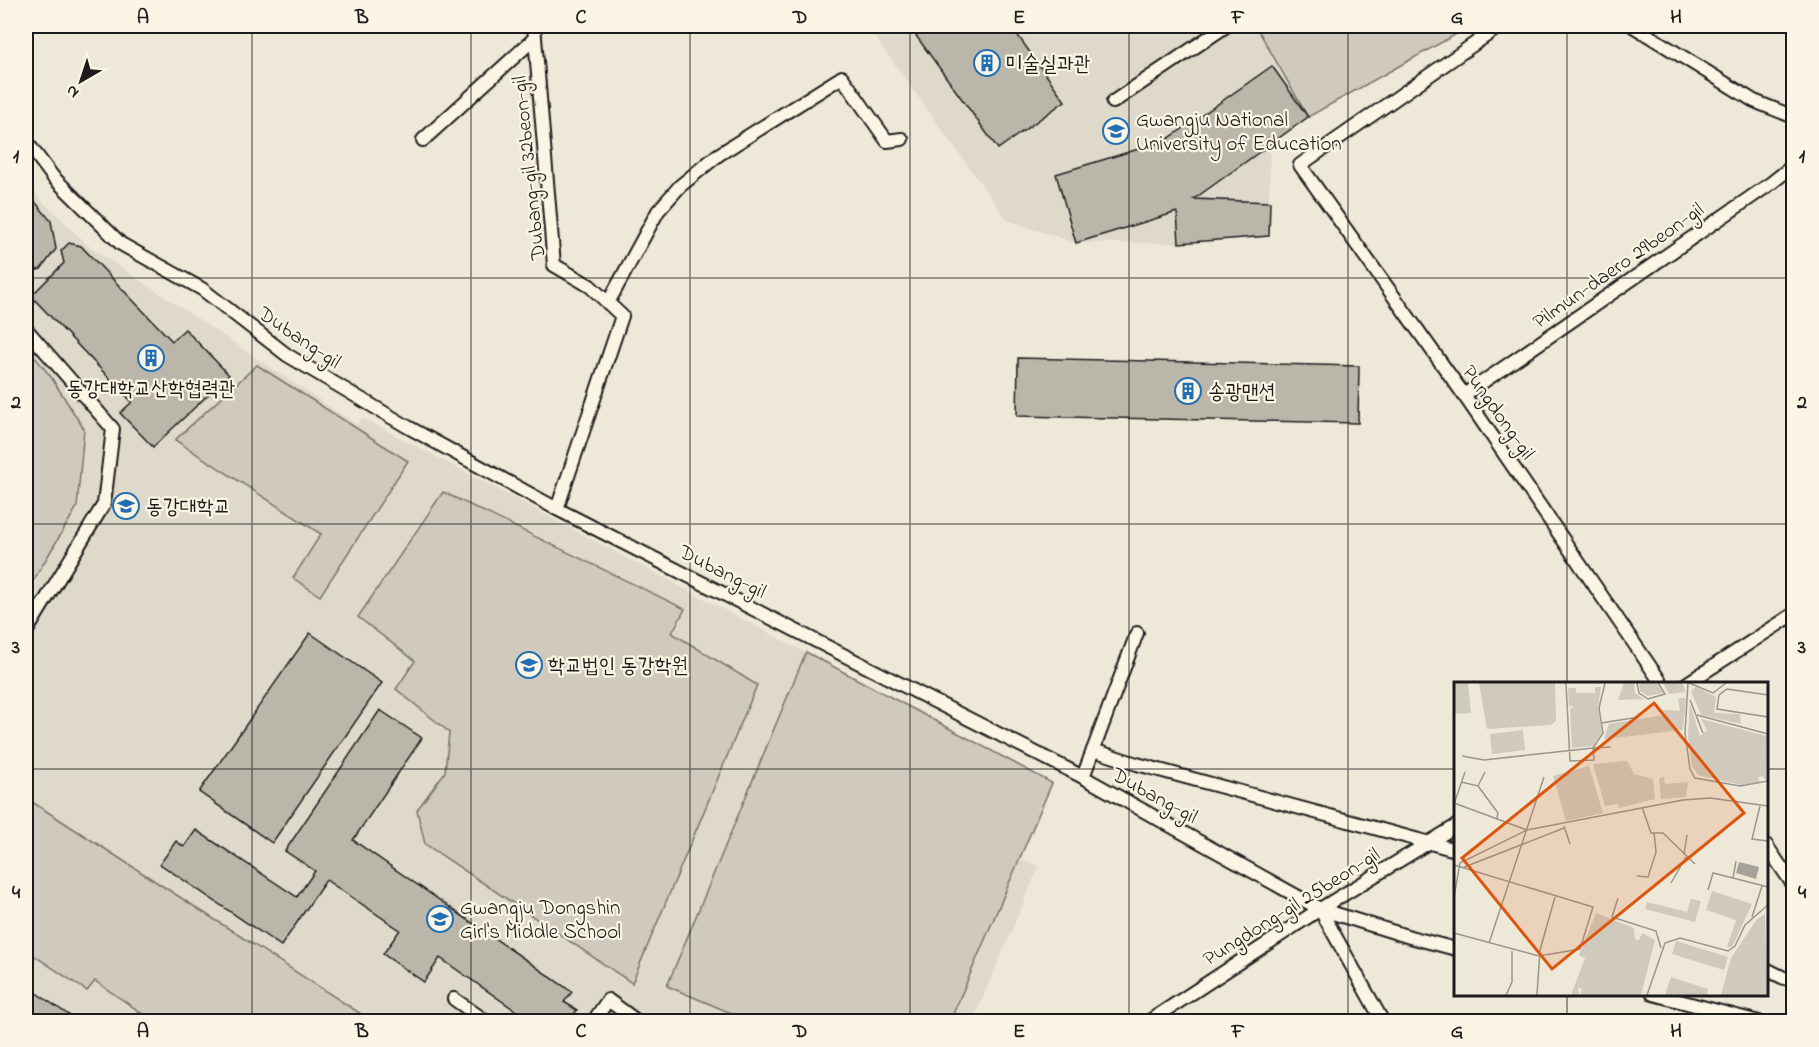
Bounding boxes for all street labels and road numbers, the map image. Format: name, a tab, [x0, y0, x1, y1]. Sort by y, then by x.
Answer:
street label: Dubang-gil 32beon-gil	[505, 74, 557, 262]
street label: Pilmun-daero 29beon-gil	[1527, 196, 1712, 339]
street label: Dubang-gil	[249, 299, 346, 379]
street label: Pungdong-gil	[1452, 360, 1541, 468]
street label: Dubang-gil	[672, 538, 771, 609]
street label: Dubang-gil	[1104, 760, 1203, 834]
street label: Pungdong-gil 25beon-gil	[1198, 841, 1388, 976]

